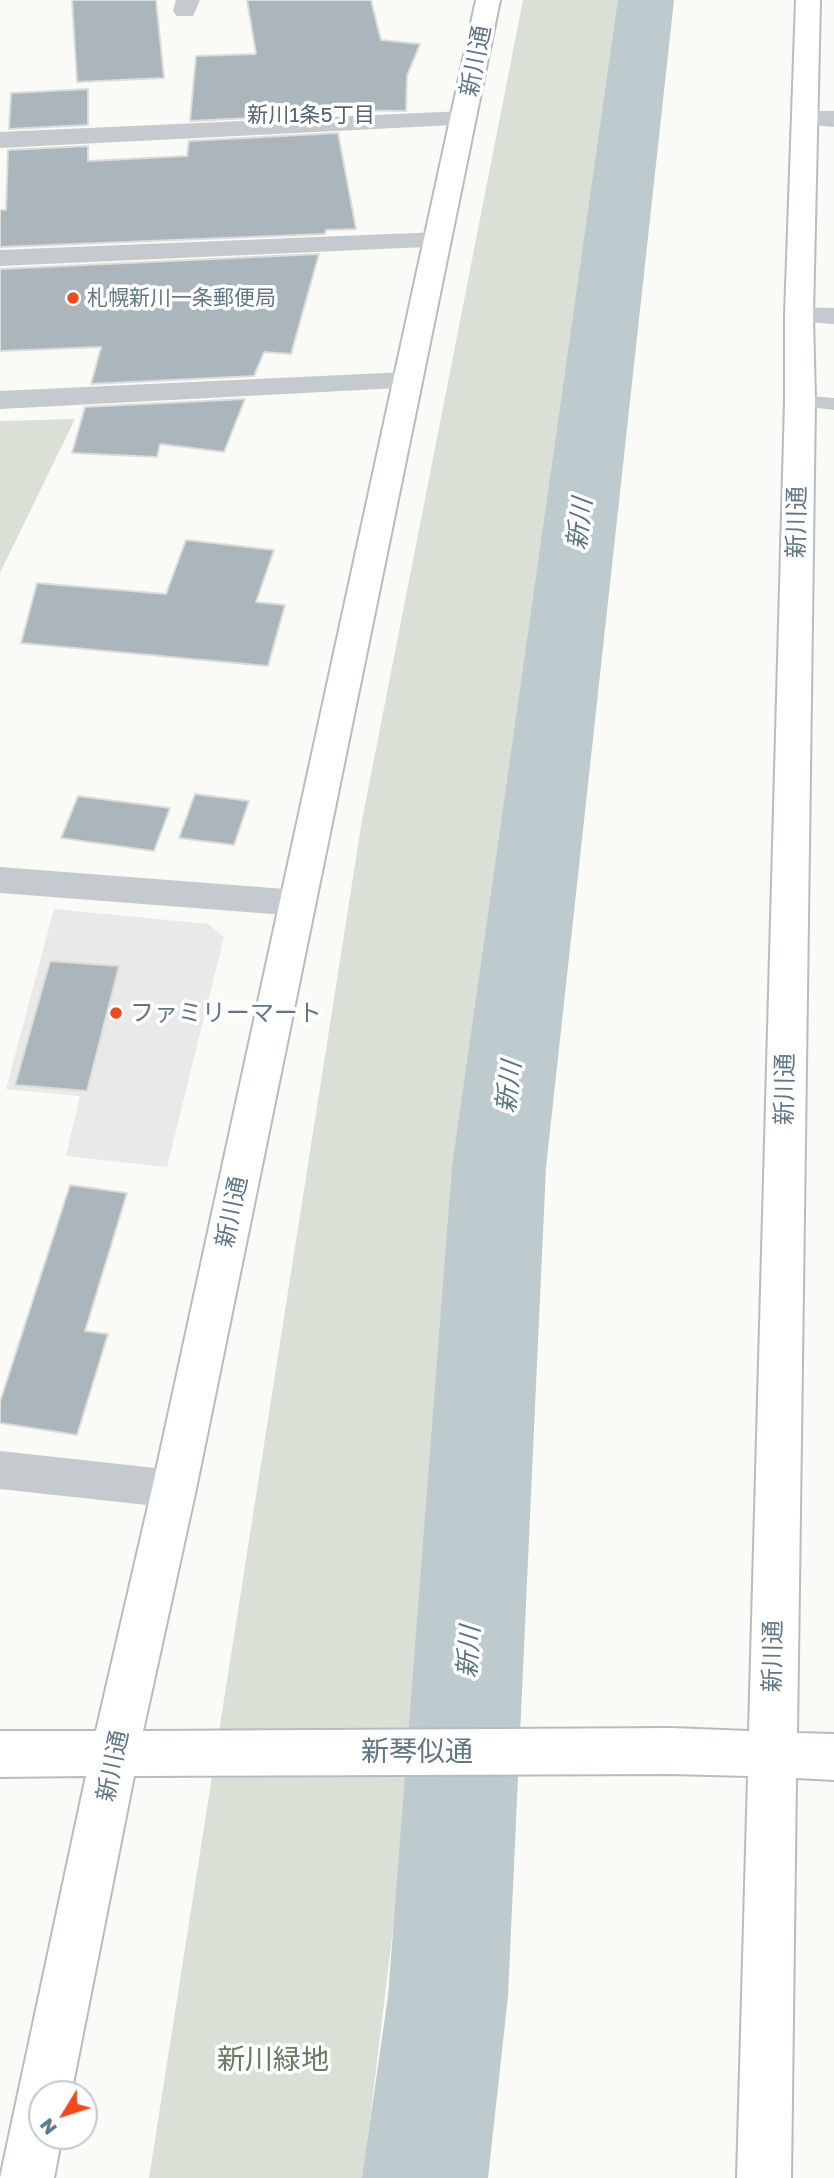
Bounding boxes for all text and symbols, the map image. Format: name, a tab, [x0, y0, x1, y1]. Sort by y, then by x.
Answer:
street label: 新川通	[455, 23, 497, 99]
district label: 新川1条5丁目	[247, 102, 375, 128]
place label: 札幌新川一条郵便局	[87, 285, 276, 311]
marker: 札幌新川一条郵便局	[65, 290, 81, 306]
street label: 新川通	[782, 486, 812, 558]
water label: 新川	[561, 496, 599, 552]
place label: ファミリーマート	[130, 999, 322, 1027]
marker: ファミリーマート	[108, 1005, 124, 1021]
street label: 新川通	[770, 1053, 800, 1125]
water label: 新川	[490, 1059, 528, 1115]
street label: 新川通	[210, 1174, 254, 1250]
street label: 新川通	[758, 1620, 788, 1692]
water label: 新川	[452, 1625, 486, 1679]
street label: 新川通	[91, 1728, 135, 1804]
street label: 新琴似通	[361, 1735, 473, 1769]
park label: 新川緑地	[217, 2043, 329, 2077]
north arrow	[28, 2080, 98, 2150]
text: N	[34, 2114, 61, 2140]

